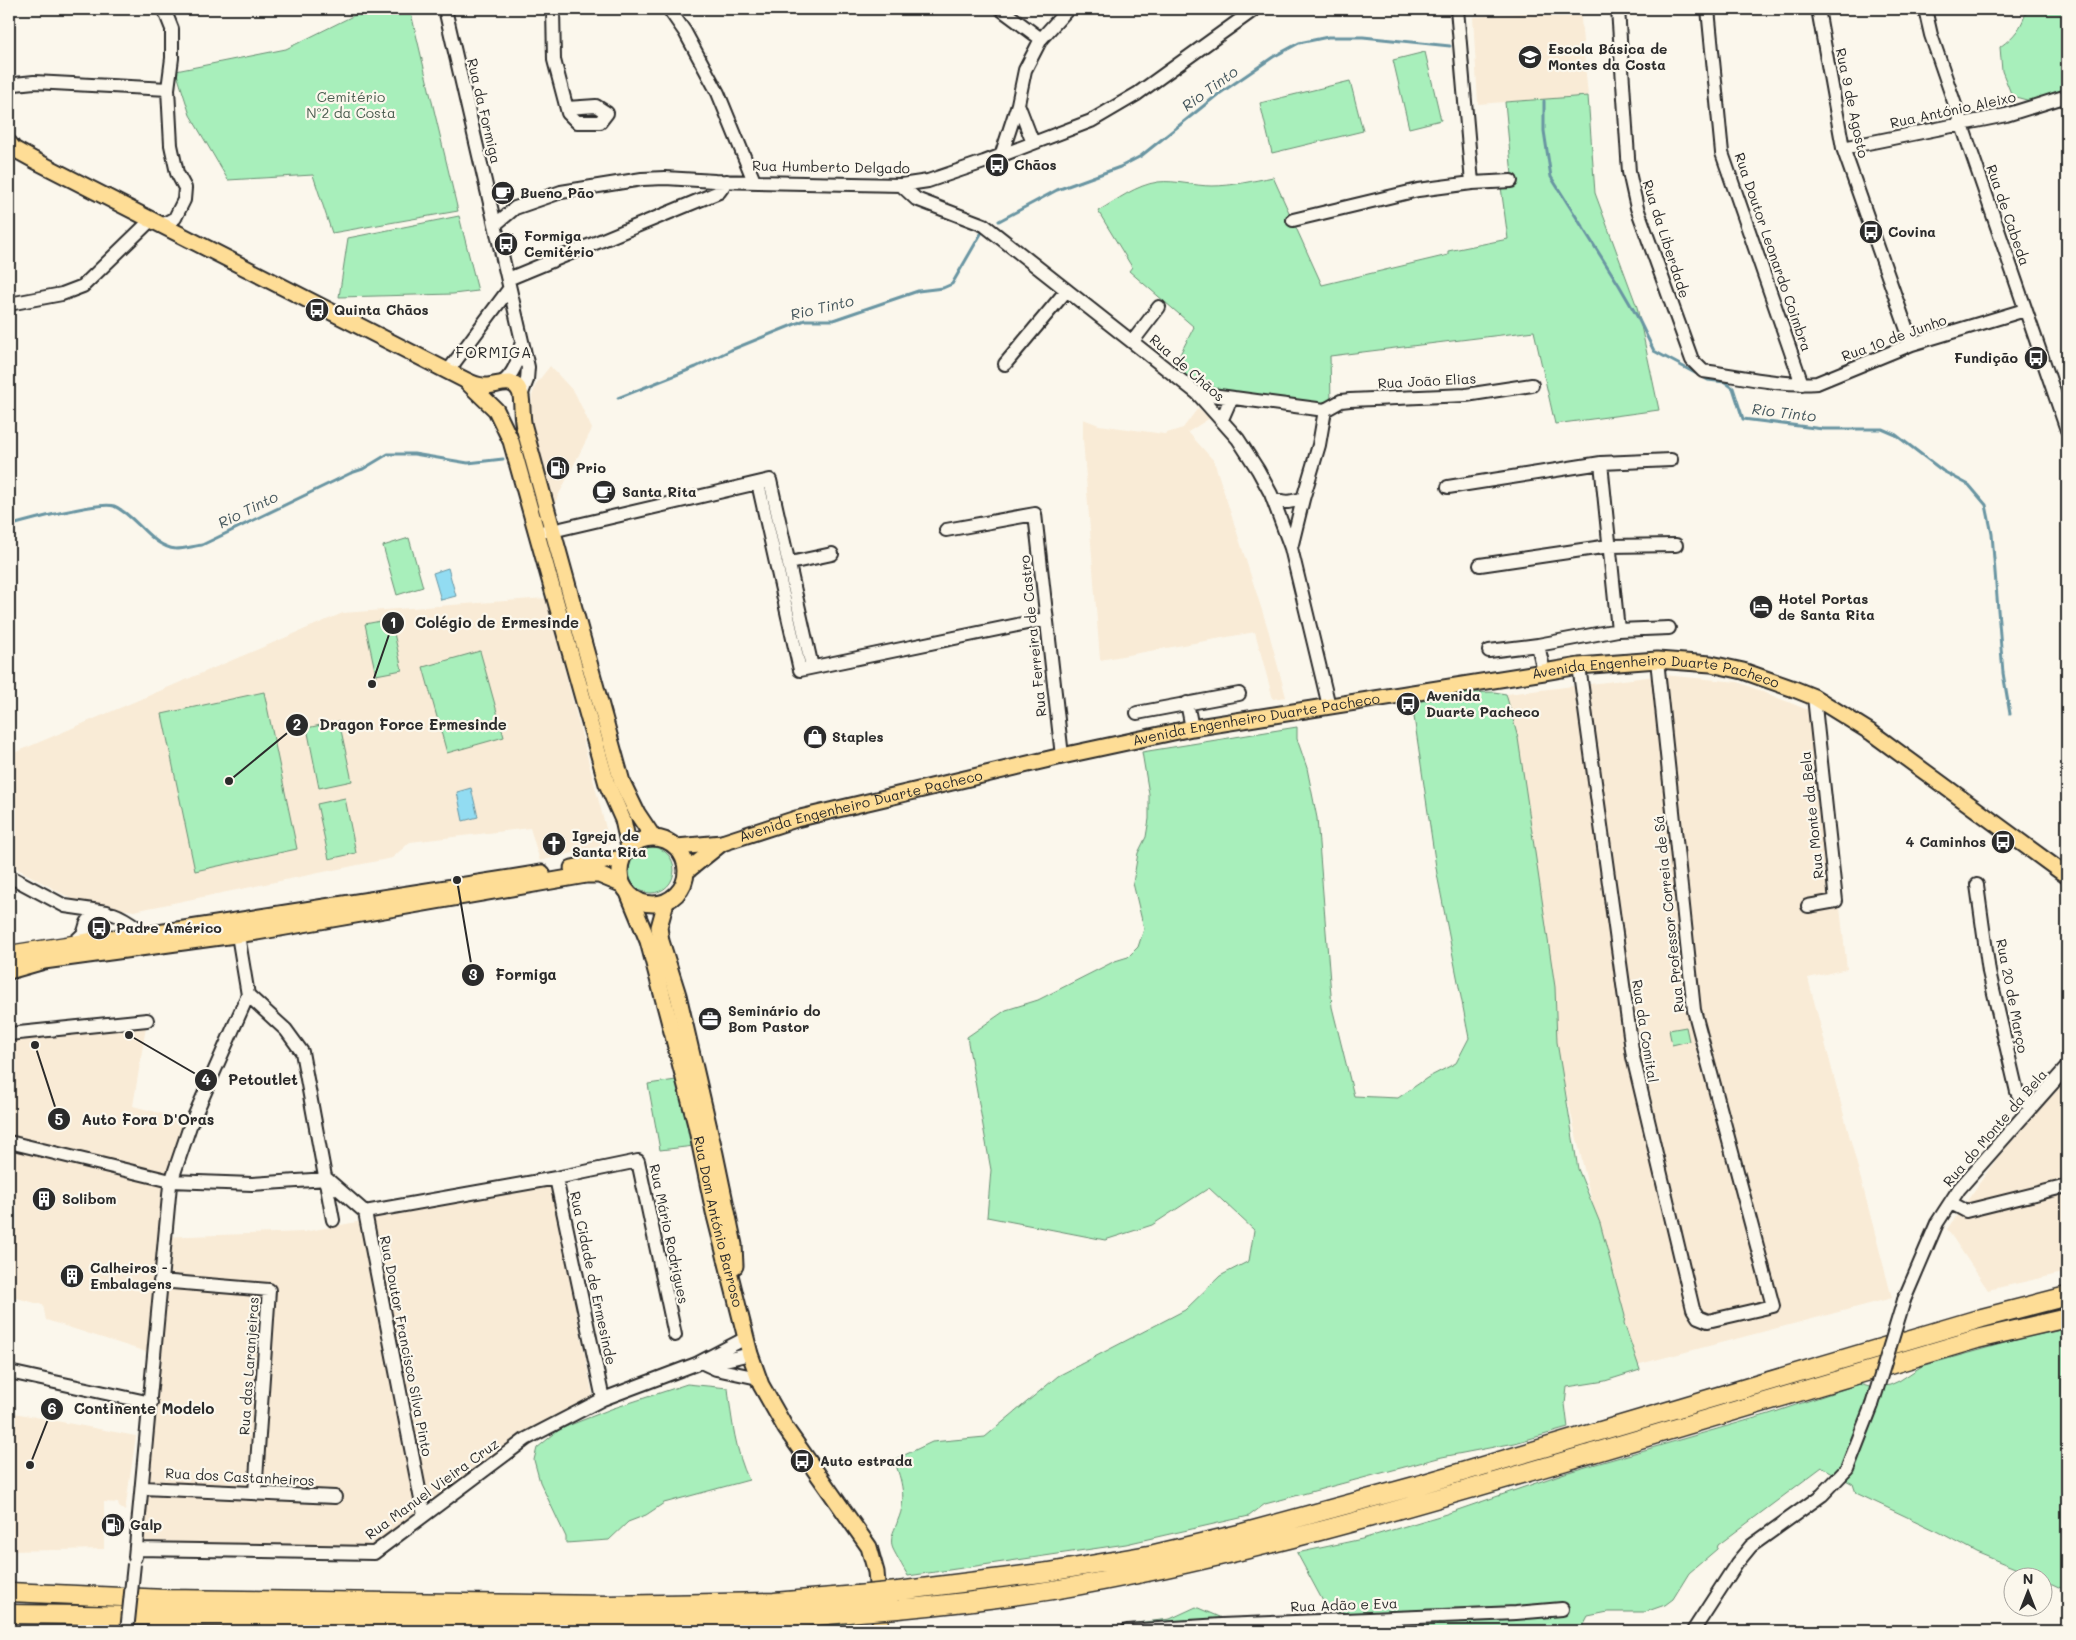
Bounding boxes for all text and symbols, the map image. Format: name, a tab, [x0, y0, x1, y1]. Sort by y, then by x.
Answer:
place label: Escola Básica de Montes da Costa	[1548, 39, 1667, 74]
school or university icon: Escola Básica de Montes da Costa	[1517, 44, 1543, 70]
street label: Rua 9 de Agosto	[1832, 46, 1873, 160]
street label: Rua da Formiga	[463, 56, 506, 165]
water label: Rio Tinto	[1177, 61, 1242, 115]
park label: Cemitério Nº2 da Costa	[306, 87, 396, 122]
street label: Rua António Aleixo	[1888, 87, 2018, 132]
street label: Rua Doutor Leonardo Coimbra	[1730, 150, 1817, 354]
bus stop icon: Chãos	[984, 152, 1010, 178]
place label: Chãos	[1014, 155, 1057, 174]
street label: Rua Humberto Delgado	[752, 156, 910, 177]
street label: Rua de Cabeda	[1982, 162, 2035, 268]
street label: Rua da Liberdade	[1638, 177, 1695, 300]
cafe icon: Bueno Pão	[490, 180, 516, 206]
place label: Bueno Pão	[520, 183, 595, 202]
bus stop icon: Covina	[1858, 219, 1884, 245]
place label: Covina	[1888, 222, 1936, 241]
place label: Formiga Cemitério	[524, 226, 594, 261]
bus stop icon: Formiga Cemitério	[493, 231, 519, 257]
water label: Rio Tinto	[788, 290, 856, 324]
bus stop icon: Quinta Chãos	[304, 297, 330, 323]
place label: Quinta Chãos	[334, 300, 429, 319]
street label: Rua 10 de Junho	[1839, 310, 1949, 365]
street label: Rua de Chãos	[1146, 330, 1229, 405]
district label: FORMIGA	[456, 342, 532, 362]
bus stop icon: Fundição	[2023, 345, 2049, 371]
place label: Fundição	[1954, 348, 2019, 367]
street label: Rua João Elias	[1377, 368, 1477, 393]
water label: Rio Tinto	[1751, 398, 1818, 426]
fuel station icon: Prio	[545, 455, 571, 481]
place label: Prio	[576, 458, 607, 477]
cafe icon: Santa Rita	[591, 479, 617, 505]
place label: Santa Rita	[622, 482, 697, 501]
water label: Rio Tinto	[214, 486, 281, 532]
street label: Rua Ferreira de Castro	[1015, 554, 1050, 718]
place label: Hotel Portas de Santa Rita	[1778, 589, 1875, 624]
hotel icon: Hotel Portas de Santa Rita	[1748, 594, 1774, 620]
callout: Colégio de Ermesinde	[380, 608, 589, 638]
text: 1	[390, 612, 396, 632]
text: Colégio de Ermesinde	[415, 612, 579, 632]
street label: Avenida Engenheiro Duarte Pacheco	[1531, 650, 1782, 692]
place label: Avenida Duarte Pacheco	[1426, 686, 1540, 721]
street label: Avenida Engenheiro Duarte Pacheco	[1131, 688, 1381, 750]
bus stop icon: Avenida Duarte Pacheco	[1395, 691, 1421, 717]
callout: Dragon Force Ermesinde	[284, 710, 517, 740]
text: 2	[293, 714, 301, 734]
text: Dragon Force Ermesinde	[319, 714, 507, 734]
shop icon: Staples	[802, 724, 828, 750]
place label: Staples	[832, 727, 884, 746]
street label: Rua Monte da Bela	[1795, 750, 1828, 880]
street label: Avenida Engenheiro Duarte Pacheco	[737, 765, 984, 846]
street label: Rua Professor Correia de Sá	[1649, 814, 1688, 1014]
place label: Igreja de Santa Rita	[572, 826, 647, 861]
bus stop icon: 4 Caminhos	[1990, 829, 2016, 855]
church icon: Igreja de Santa Rita	[541, 831, 567, 857]
place label: 4 Caminhos	[1906, 832, 1986, 851]
bus stop icon: Padre Américo	[86, 915, 112, 941]
place label: Padre Américo	[116, 918, 222, 937]
street label: Rua 20 de Março	[1992, 937, 2033, 1055]
callout: Formiga	[460, 960, 567, 990]
text: 3	[468, 964, 478, 984]
text: Formiga	[495, 964, 557, 984]
street label: Rua da Comital	[1628, 978, 1663, 1084]
place label: Seminário do Bom Pastor	[728, 1001, 821, 1036]
office icon: Seminário do Bom Pastor	[697, 1006, 723, 1032]
callout: Petoutlet	[193, 1065, 308, 1095]
street label: Rua do Monte da Bela	[1938, 1065, 2051, 1190]
text: 4	[201, 1069, 211, 1089]
text: Petoutlet	[228, 1069, 298, 1089]
callout: Auto Fora D'Oras	[46, 1104, 224, 1134]
text: 5	[55, 1109, 64, 1129]
text: Auto Fora D'Oras	[82, 1109, 214, 1129]
street label: Rua Dom António Barroso	[690, 1134, 748, 1309]
street label: Rua Mário Rodrigues	[645, 1162, 694, 1306]
building icon: Solibom	[31, 1186, 57, 1212]
place label: Solibom	[62, 1189, 116, 1208]
street label: Rua Cidade de Ermesinde	[566, 1189, 621, 1366]
street label: Rua Doutor Francisco Silva Pinto	[376, 1234, 437, 1458]
place label: Calheiros - Embalagens	[90, 1258, 172, 1293]
building icon: Calheiros - Embalagens	[59, 1263, 85, 1289]
street label: Rua das Laranjeiras	[234, 1296, 263, 1436]
callout: Continente Modelo	[39, 1394, 225, 1424]
text: 6	[47, 1398, 57, 1418]
text: Continente Modelo	[74, 1398, 214, 1418]
street label: Rua Manuel Vieira Cruz	[361, 1434, 502, 1544]
bus stop icon: Auto estrada	[789, 1448, 815, 1474]
place label: Auto estrada	[820, 1451, 913, 1470]
street label: Rua dos Castanheiros	[165, 1463, 315, 1490]
fuel station icon: Galp	[100, 1512, 126, 1538]
place label: Galp	[130, 1515, 162, 1534]
north arrow	[2004, 1568, 2054, 1618]
text: N	[2023, 1569, 2033, 1588]
street label: Rua Adão e Eva	[1290, 1593, 1398, 1616]

